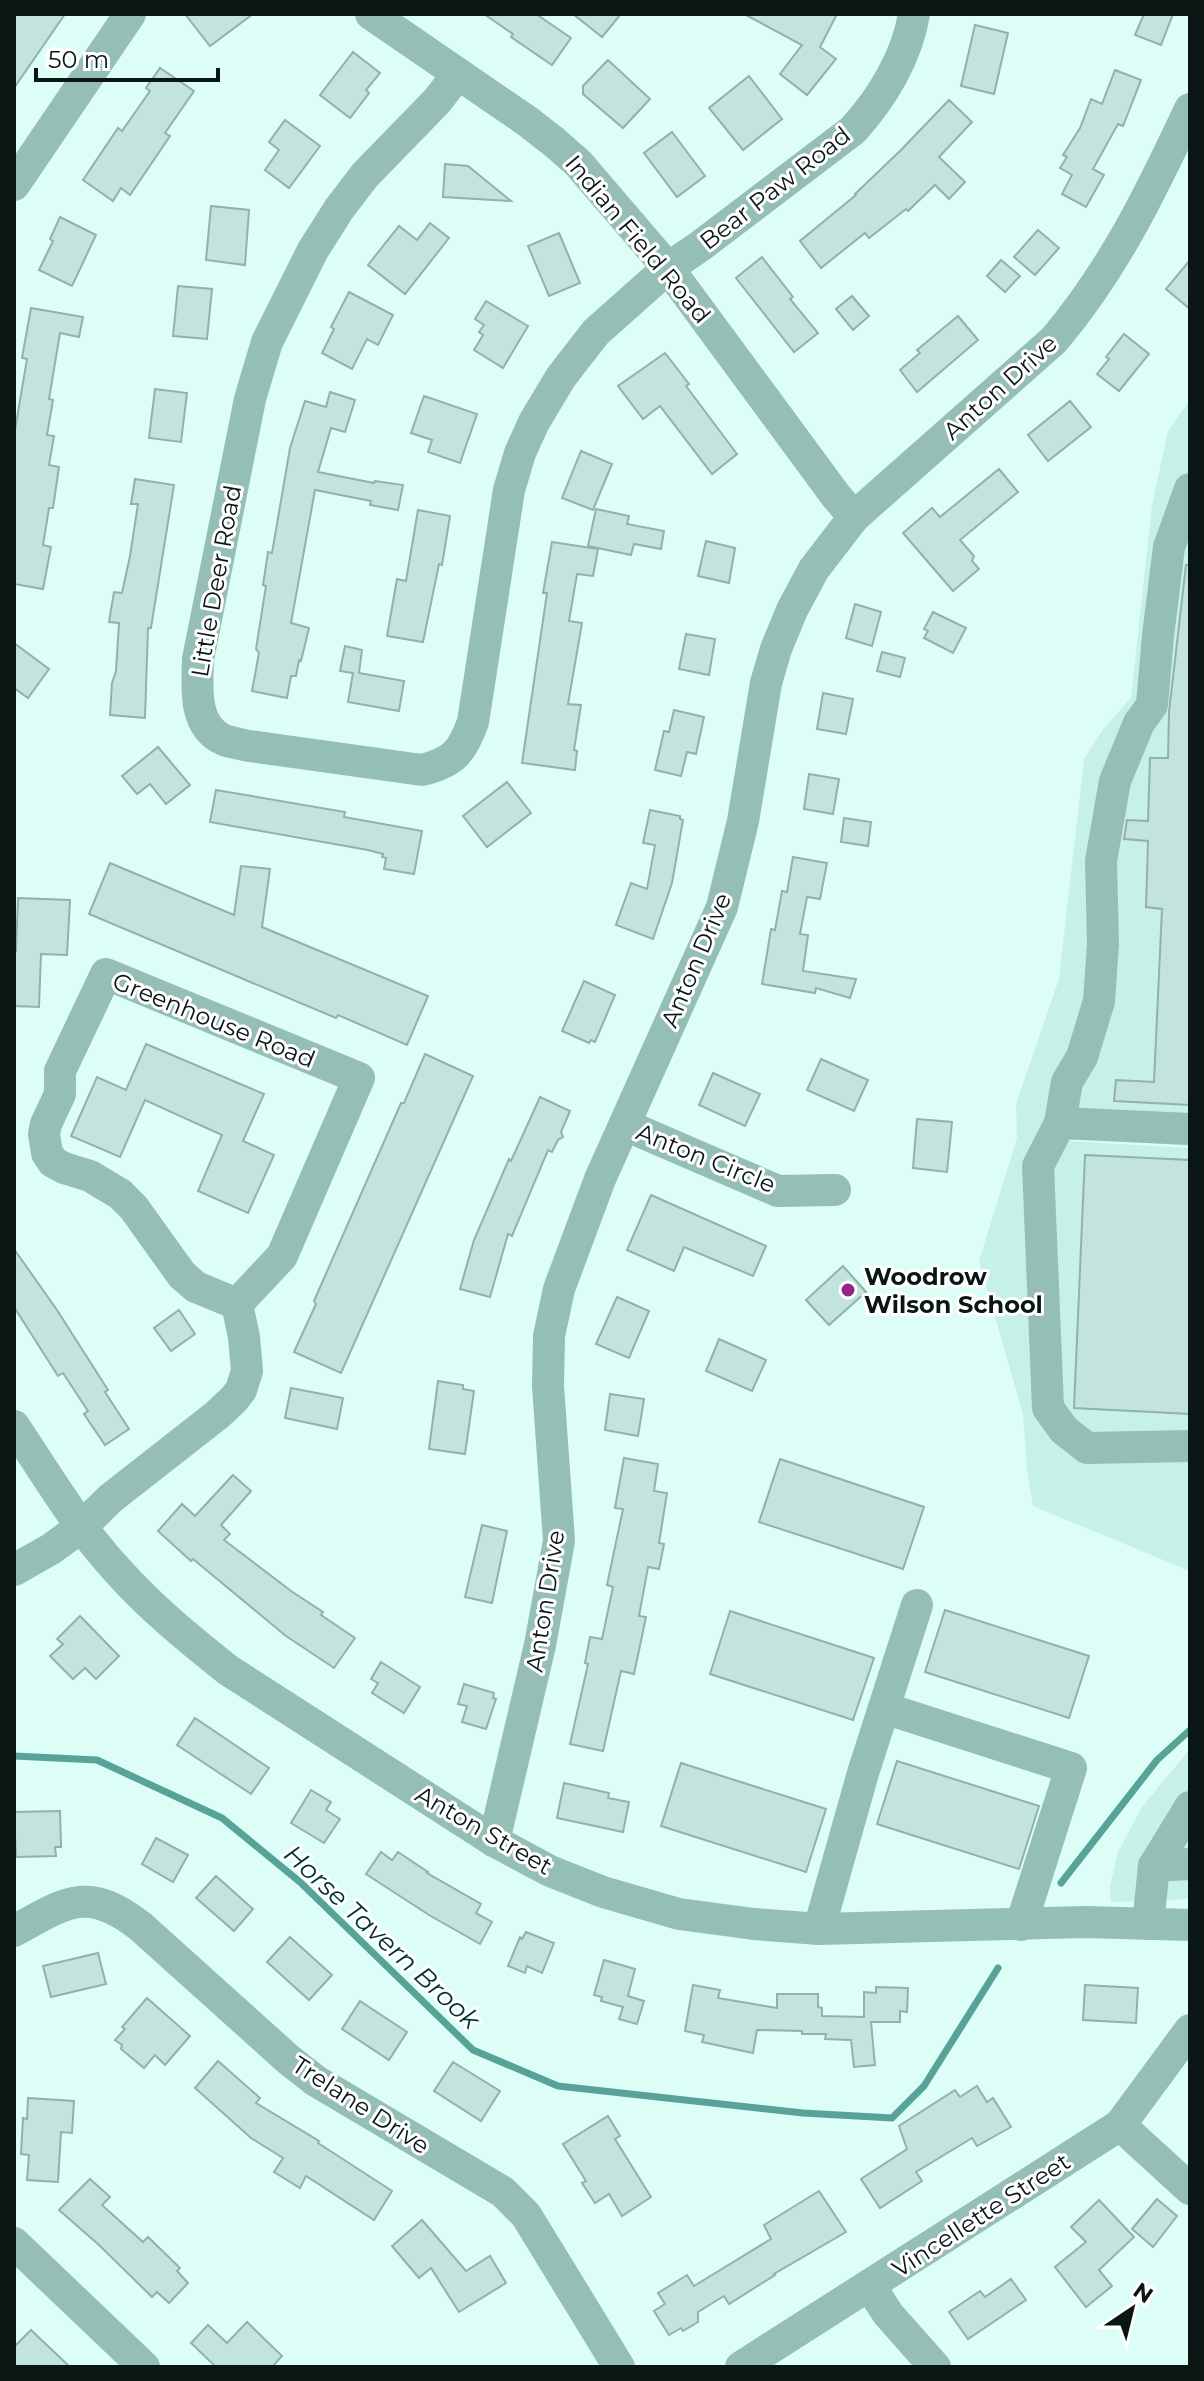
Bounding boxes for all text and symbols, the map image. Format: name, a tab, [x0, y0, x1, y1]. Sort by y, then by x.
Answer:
scale bar	[36, 32, 218, 82]
text: 50 m	[48, 45, 109, 74]
street label: Bear Paw Road	[694, 120, 856, 256]
street label: Indian Field Road	[559, 149, 717, 329]
street label: Anton Drive	[937, 328, 1063, 446]
street label: Little Deer Road	[185, 483, 247, 679]
street label: Anton Drive	[655, 888, 737, 1032]
street label: Greenhouse Road	[109, 966, 319, 1074]
street label: Anton Circle	[632, 1117, 780, 1199]
place label: Woodrow Wilson School	[864, 1262, 1043, 1319]
marker: Woodrow Wilson School	[839, 1281, 857, 1299]
street label: Anton Drive	[519, 1528, 571, 1674]
street label: Anton Street	[411, 1779, 558, 1881]
water label: Horse Tavern Brook	[278, 1838, 488, 2037]
street label: Trelane Drive	[287, 2050, 435, 2160]
street label: Vincellette Street	[887, 2147, 1076, 2283]
north arrow	[1092, 2269, 1172, 2349]
text: N	[1128, 2277, 1158, 2309]

